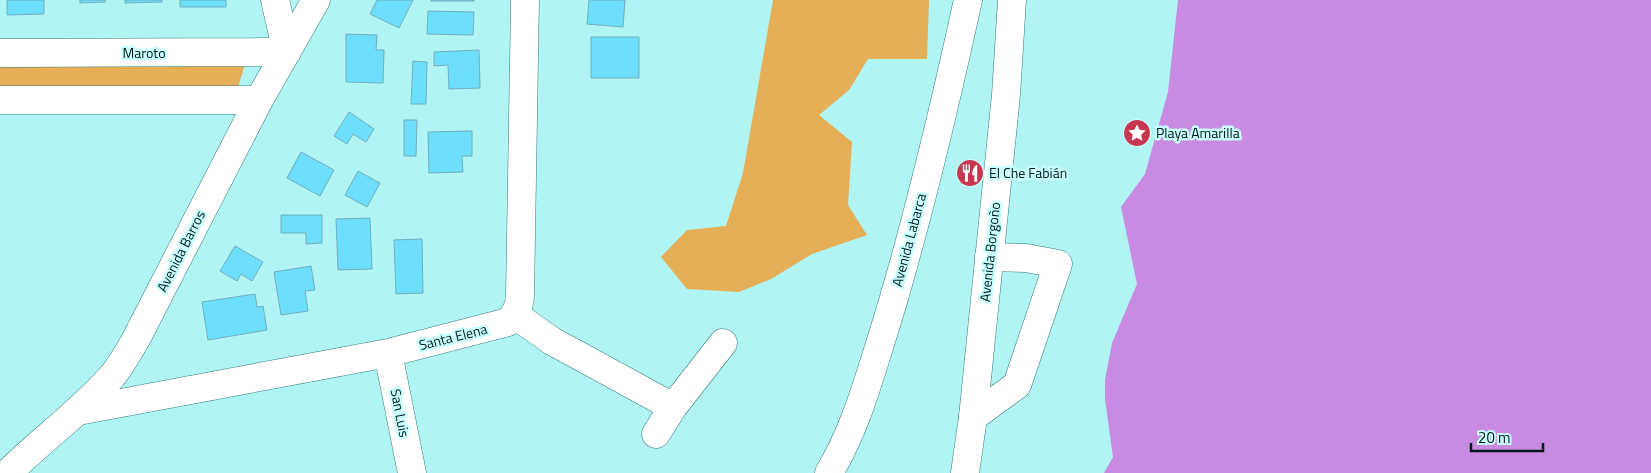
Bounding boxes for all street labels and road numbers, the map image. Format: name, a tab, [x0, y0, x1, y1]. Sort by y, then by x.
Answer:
street label: Maroto	[122, 42, 166, 63]
street label: Avenida Labarca	[886, 191, 931, 289]
street label: Avenida Borgoño	[974, 201, 1005, 303]
street label: Avenida Barros	[151, 206, 210, 295]
street label: Santa Elena	[417, 318, 489, 355]
street label: San Luis	[386, 387, 415, 439]

